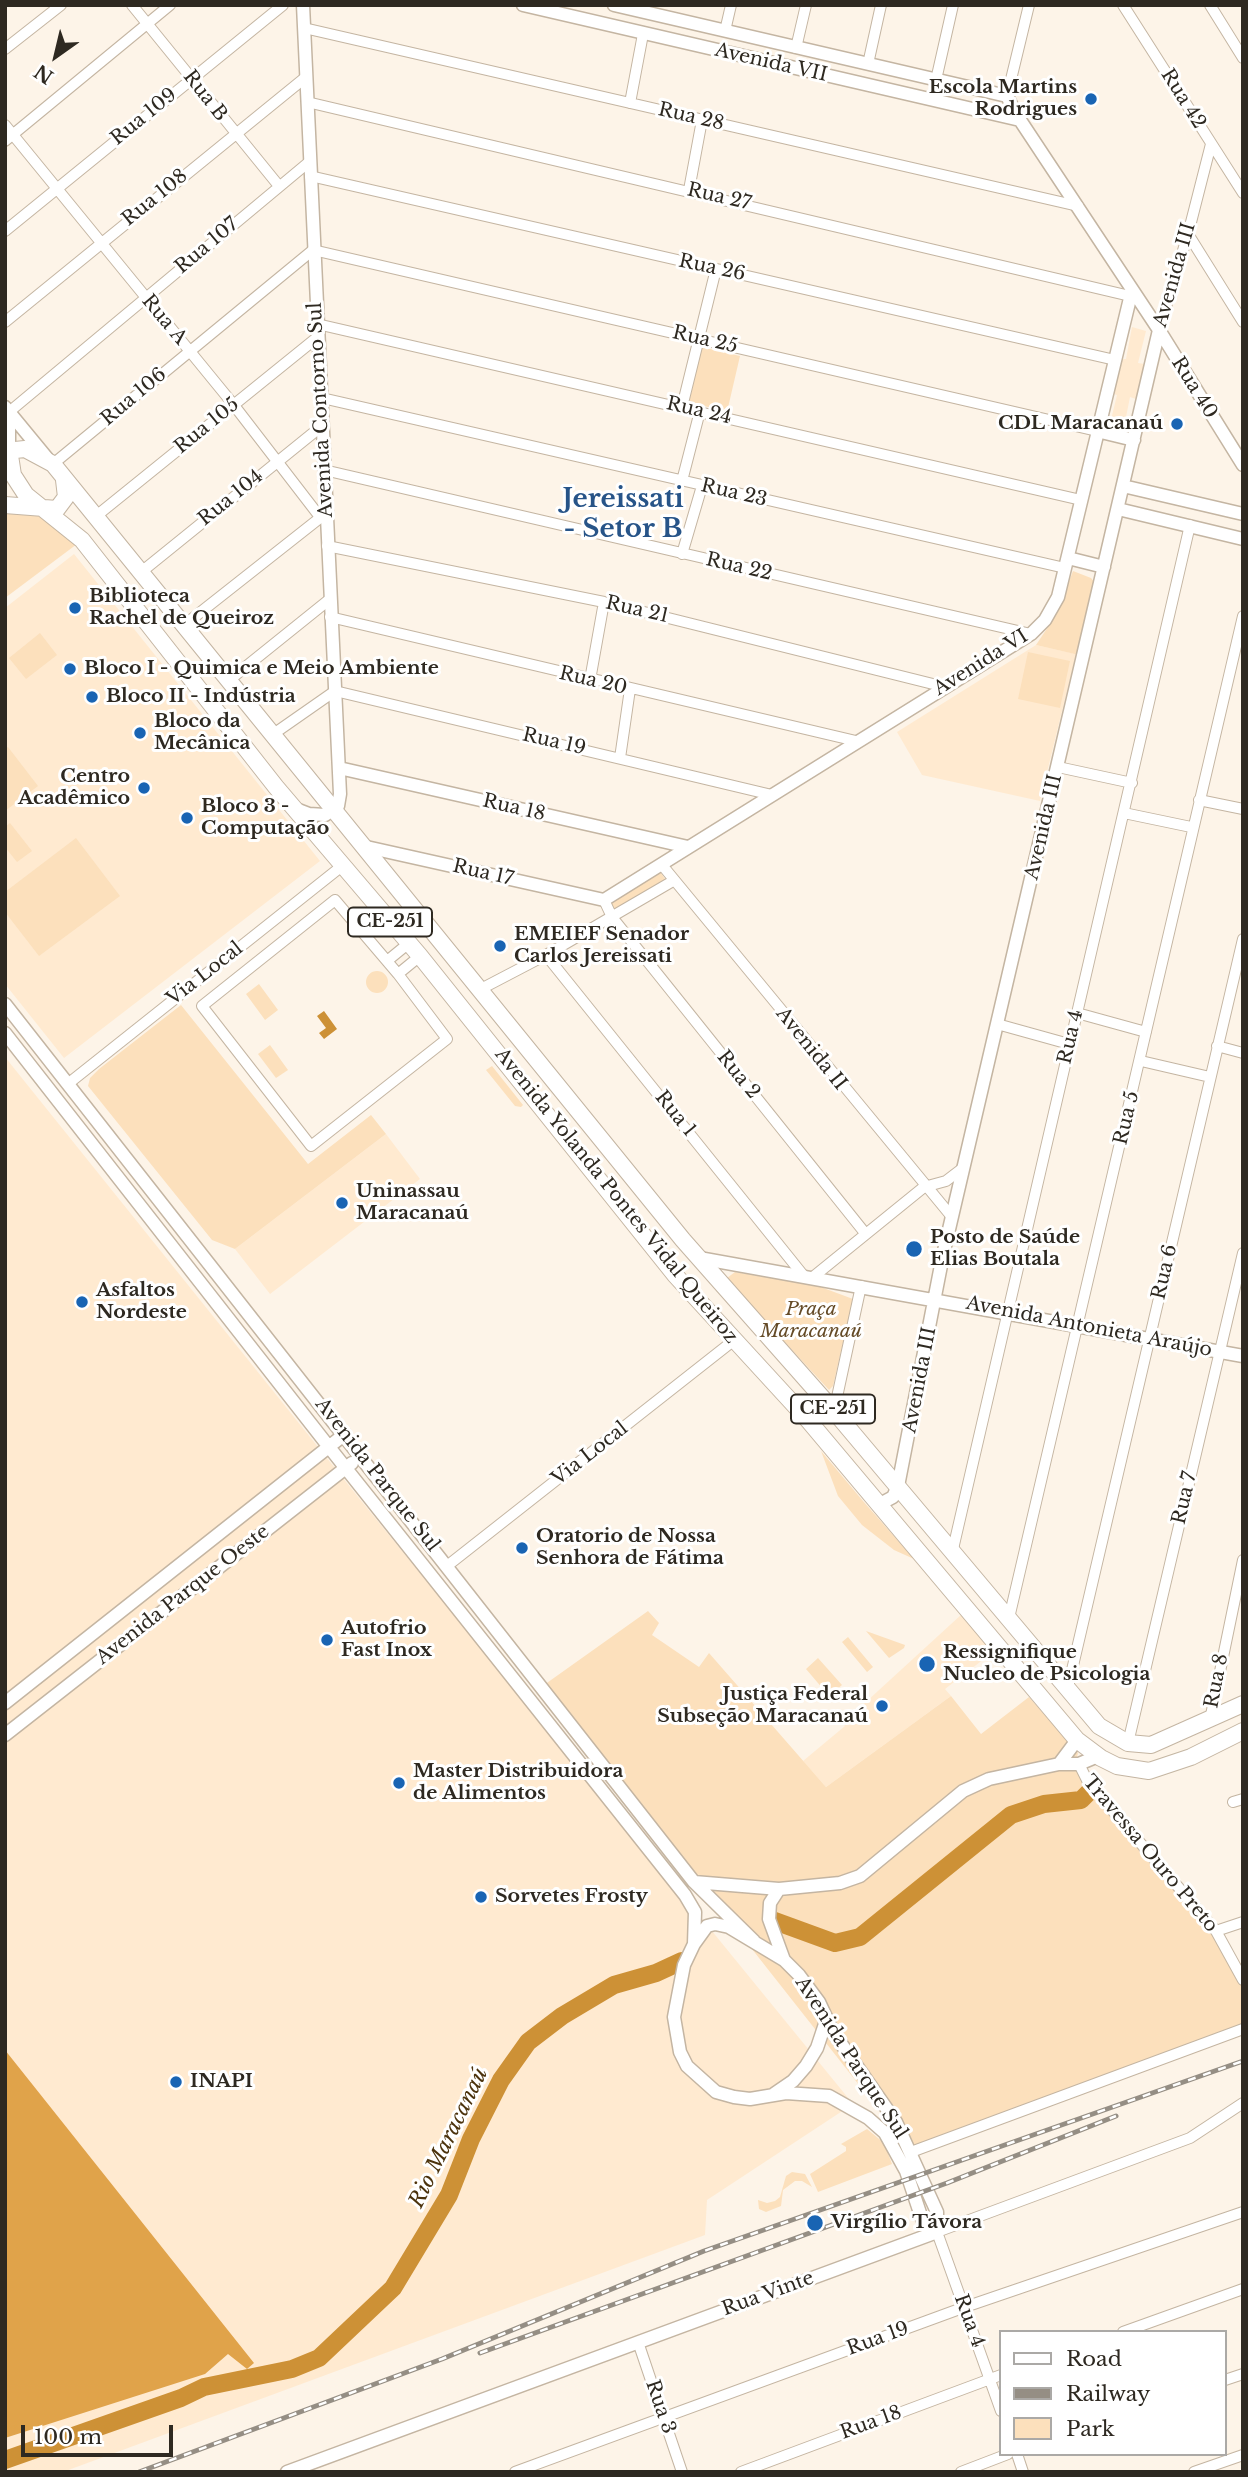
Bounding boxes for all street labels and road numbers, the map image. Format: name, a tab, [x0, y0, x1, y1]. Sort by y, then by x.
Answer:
street label: Avenida VII	[713, 39, 829, 87]
street label: Rua 42	[1156, 65, 1210, 133]
street label: Rua B	[178, 66, 232, 126]
street label: Rua 109	[107, 84, 181, 150]
street label: Rua 28	[656, 98, 726, 136]
street label: Rua 108	[118, 165, 192, 231]
street label: Rua 27	[685, 179, 753, 215]
street label: Rua 107	[171, 213, 243, 279]
street label: Avenida III	[1149, 220, 1201, 330]
street label: Rua 26	[677, 250, 747, 286]
street label: Rua A	[137, 290, 191, 350]
street label: Avenida Contorno Sul	[304, 302, 338, 518]
street label: Rua 25	[670, 321, 740, 359]
street label: Rua 40	[1166, 353, 1222, 423]
street label: Rua 106	[97, 363, 171, 431]
street label: Rua 24	[664, 392, 734, 430]
street label: Rua 105	[170, 393, 244, 459]
street label: Rua 104	[194, 465, 268, 531]
street label: Rua 23	[699, 474, 769, 512]
street label: Rua 22	[704, 548, 774, 586]
street label: Rua 21	[603, 592, 671, 628]
street label: Avenida VI	[930, 625, 1032, 701]
street label: Rua 20	[557, 662, 629, 700]
street label: Rua 19	[520, 724, 588, 760]
street label: Avenida III	[1021, 772, 1067, 882]
street label: Rua 18	[480, 790, 548, 826]
street label: Rua 17	[450, 855, 516, 891]
road number: CE-251	[348, 908, 432, 937]
street label: Via Local	[162, 937, 248, 1011]
street label: Avenida II	[771, 1003, 851, 1095]
street label: Rua 4	[1054, 1008, 1088, 1066]
street label: Avenida Yolanda Pontes Vidal Queiroz	[490, 1044, 742, 1348]
street label: Rua 2	[712, 1046, 764, 1104]
street label: Rua 1	[650, 1087, 700, 1141]
street label: Rua 5	[1110, 1089, 1144, 1147]
street label: Rua 6	[1148, 1242, 1182, 1302]
street label: Avenida Antonieta Araújo	[964, 1292, 1214, 1362]
street label: Avenida III	[899, 1325, 941, 1435]
street label: Avenida Parque Sul	[310, 1394, 444, 1556]
road number: CE-251	[791, 1394, 875, 1424]
street label: Via Local	[547, 1417, 633, 1491]
street label: Rua 7	[1168, 1470, 1202, 1526]
street label: Avenida Parque Oeste	[92, 1520, 274, 1670]
street label: Rua 8	[1201, 1652, 1233, 1710]
street label: Travessa Ouro Preto	[1078, 1771, 1222, 1937]
street label: Avenida Parque Sul	[790, 1973, 912, 2143]
street label: Rua Vinte	[719, 2267, 817, 2321]
street label: Rua 4	[949, 2291, 989, 2351]
street label: Rua 19	[844, 2317, 912, 2361]
street label: Rua 3	[640, 2377, 680, 2437]
street label: Rua 18	[837, 2401, 905, 2445]

